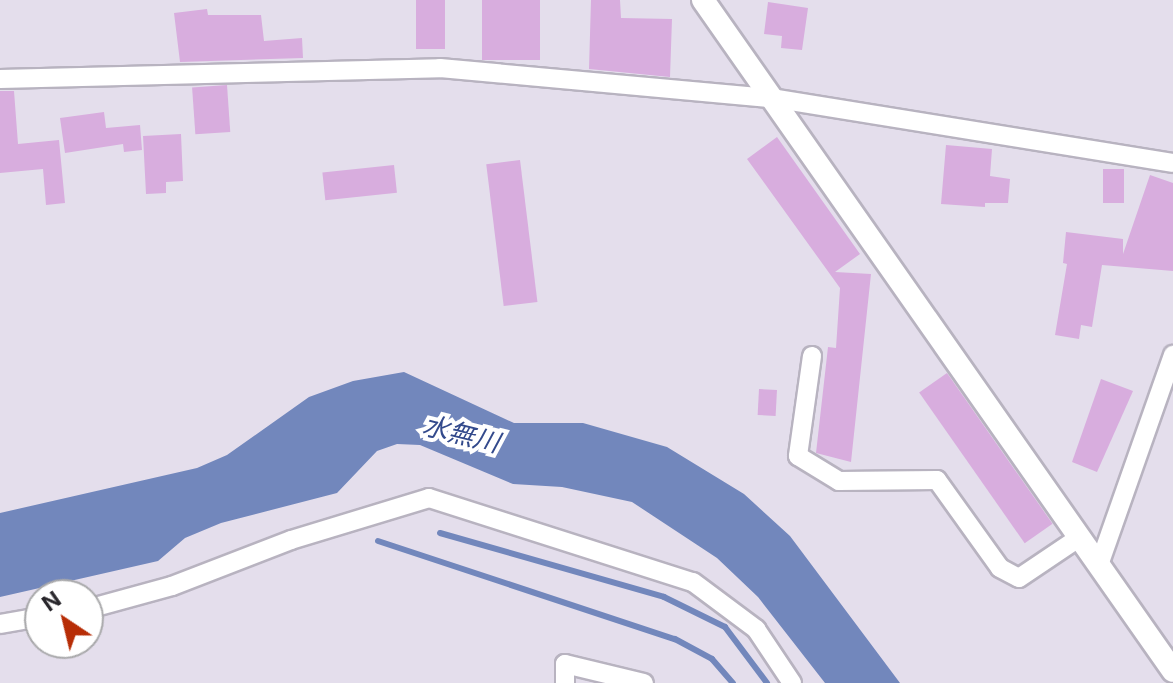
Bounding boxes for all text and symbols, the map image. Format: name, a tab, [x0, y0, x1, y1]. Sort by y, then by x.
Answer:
water label: 水無川	[419, 409, 503, 459]
north arrow	[24, 579, 104, 659]
text: N	[37, 586, 66, 616]

